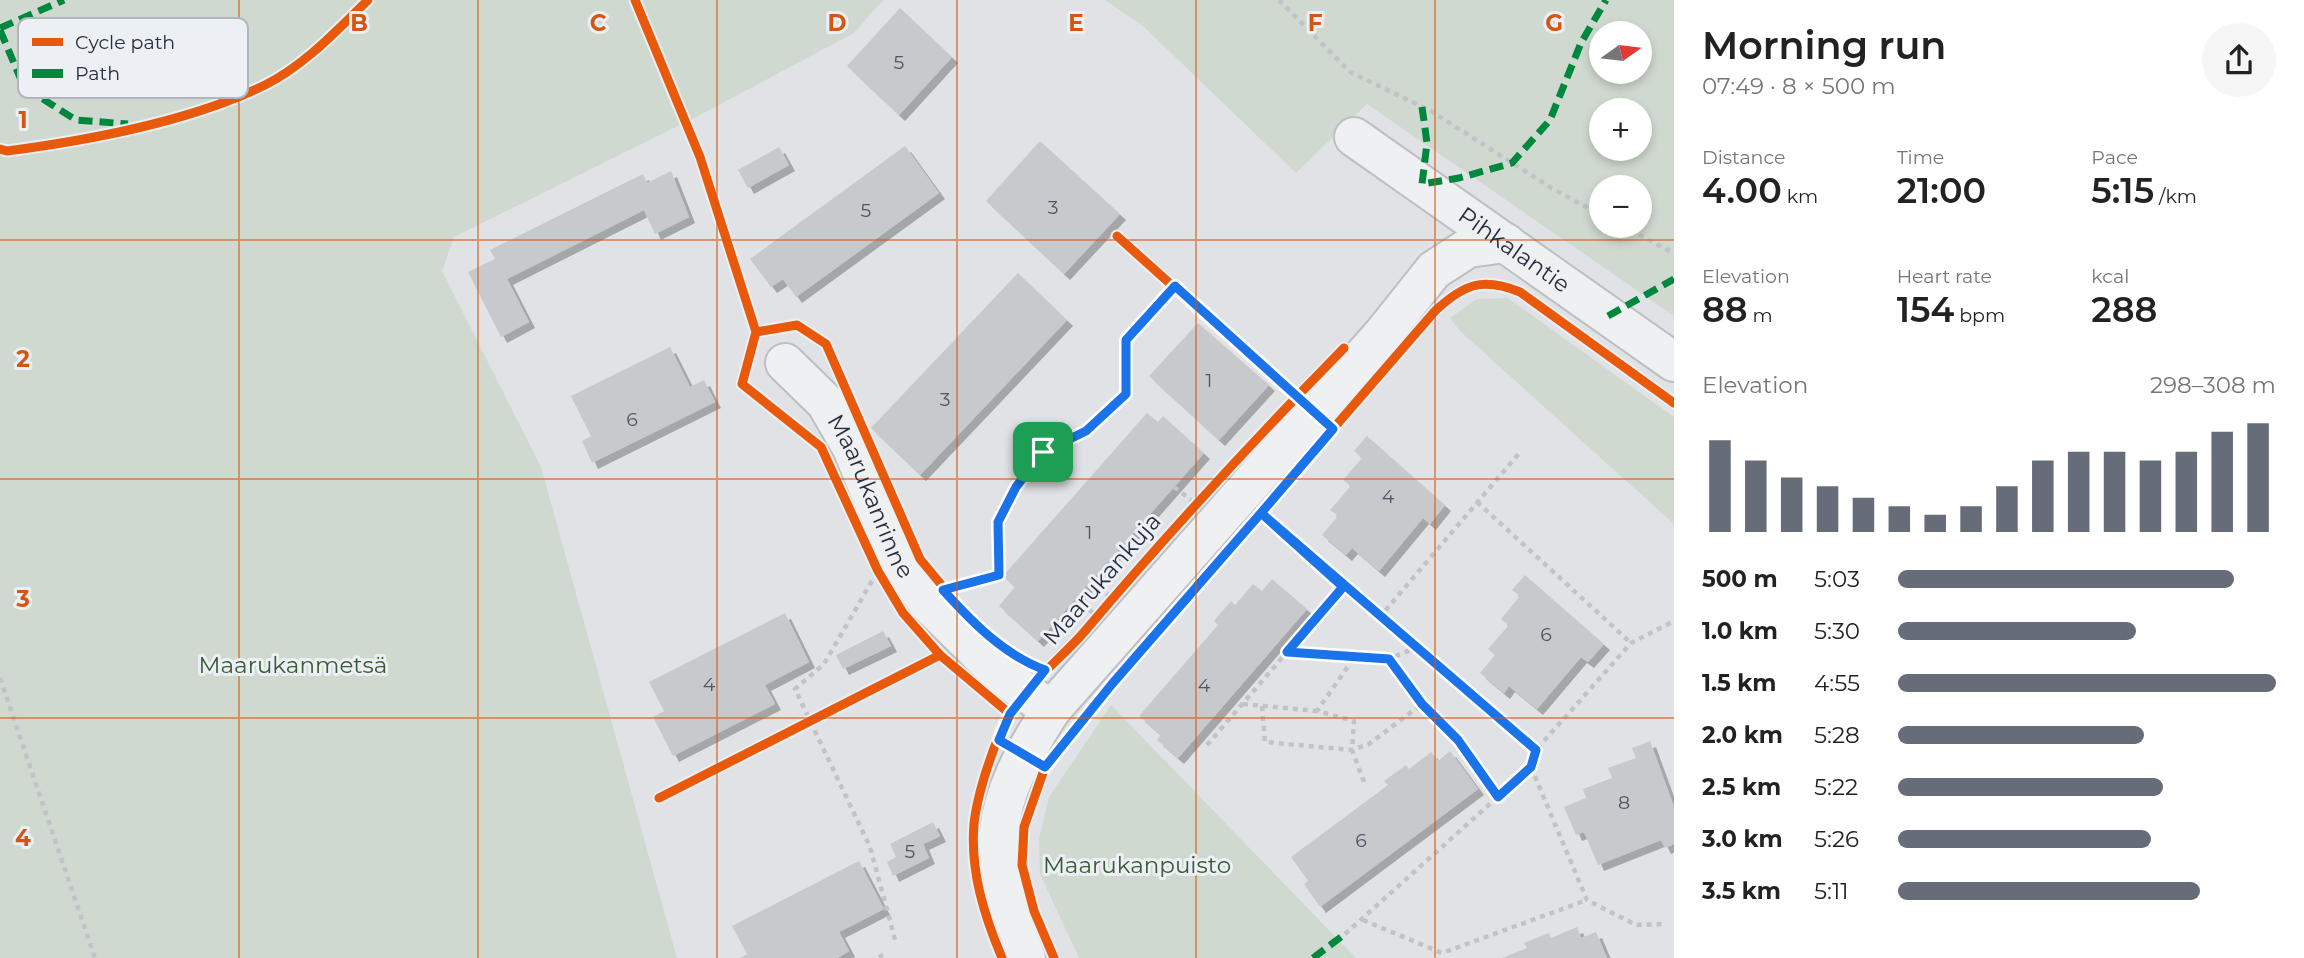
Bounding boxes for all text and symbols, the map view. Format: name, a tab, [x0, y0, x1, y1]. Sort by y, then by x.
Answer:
text: B	[350, 9, 368, 37]
text: C	[590, 9, 607, 37]
text: D	[828, 9, 847, 37]
text: E	[1068, 9, 1084, 37]
text: F	[1308, 9, 1323, 37]
text: G	[1545, 9, 1563, 37]
legend	[18, 18, 248, 98]
north arrow	[1589, 21, 1652, 84]
map controls	[1589, 21, 1652, 238]
text: Morning run	[1702, 22, 1946, 69]
button: share	[2202, 23, 2276, 97]
text: Cycle path	[75, 31, 175, 54]
house number: 5	[894, 51, 905, 74]
text: Path	[75, 62, 120, 85]
text: 07:49 · 8 × 500 m	[1702, 72, 1896, 100]
button: +	[1589, 98, 1652, 161]
text: 1	[18, 106, 28, 134]
text: Distance	[1702, 146, 1785, 169]
text: Time	[1897, 146, 1944, 169]
text: Pace	[2091, 146, 2138, 169]
text: 4.00	[1702, 169, 1782, 212]
text: 21:00	[1897, 169, 1986, 212]
text: 5:15	[2091, 169, 2154, 212]
button: −	[1589, 175, 1652, 238]
text: km	[1782, 185, 1818, 208]
text: /km	[2154, 185, 2197, 208]
house number: 3	[1048, 196, 1058, 219]
house number: 5	[861, 199, 872, 222]
street label: Pihkalantie	[1453, 201, 1576, 299]
text: Elevation	[1702, 265, 1790, 288]
text: Heart rate	[1897, 265, 1992, 288]
text: kcal	[2091, 265, 2129, 288]
text: 88	[1702, 288, 1748, 331]
text: 154	[1897, 288, 1954, 331]
text: 288	[2091, 288, 2157, 331]
text: m	[1748, 304, 1773, 327]
text: bpm	[1954, 304, 2005, 327]
text: 2	[16, 345, 30, 373]
house number: 1	[1206, 369, 1212, 392]
text: Elevation	[1702, 371, 1808, 399]
text: 298–308 m	[2150, 371, 2276, 399]
house number: 3	[940, 388, 950, 411]
house number: 6	[626, 408, 638, 431]
street label: Maarukanrinne	[822, 409, 920, 584]
pin	[1013, 422, 1073, 482]
icon: arrive	[1024, 433, 1062, 471]
house number: 4	[1382, 485, 1395, 508]
street label: Maarukankuja	[1037, 507, 1167, 651]
house number: 1	[1086, 521, 1092, 544]
text: 500 m	[1702, 565, 1778, 593]
text: 5:03	[1814, 565, 1860, 593]
text: 3	[15, 585, 30, 613]
text: 1.0 km	[1702, 617, 1778, 645]
text: 5:30	[1814, 617, 1860, 645]
house number: 6	[1540, 623, 1552, 646]
park label: Maarukanmetsä	[199, 651, 387, 679]
text: 1.5 km	[1702, 669, 1776, 697]
text: 4:55	[1814, 669, 1860, 697]
house number: 4	[703, 673, 716, 696]
house number: 4	[1198, 674, 1211, 697]
text: 2.0 km	[1702, 721, 1783, 749]
text: 5:28	[1814, 721, 1860, 749]
text: 2.5 km	[1702, 773, 1781, 801]
text: 5:22	[1814, 773, 1858, 801]
house number: 8	[1618, 791, 1630, 814]
text: 4	[15, 824, 31, 852]
text: 3.0 km	[1702, 825, 1783, 853]
text: 5:26	[1814, 825, 1859, 853]
house number: 6	[1355, 829, 1367, 852]
house number: 5	[905, 840, 916, 863]
park label: Maarukanpuisto	[1043, 851, 1231, 879]
text: 3.5 km	[1702, 877, 1781, 905]
text: 5:11	[1814, 877, 1849, 905]

